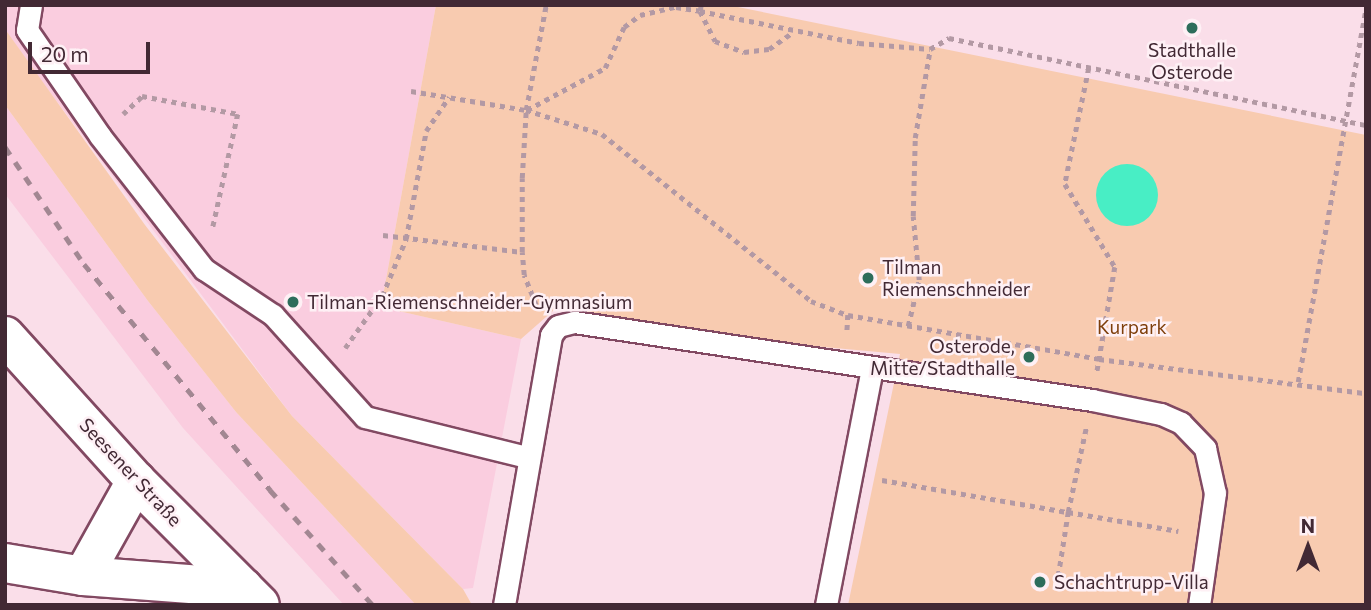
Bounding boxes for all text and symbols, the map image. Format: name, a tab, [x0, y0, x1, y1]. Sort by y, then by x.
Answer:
marker: Stadthalle Osterode	[1184, 20, 1200, 36]
scale bar	[32, 28, 154, 72]
place label: Stadthalle Osterode	[1148, 39, 1236, 83]
text: 20 m	[41, 41, 89, 66]
place label: Tilman Riemenschneider	[882, 256, 1030, 300]
marker: Tilman Riemenschneider	[860, 270, 876, 286]
place label: Tilman-Riemenschneider-Gymnasium	[307, 291, 632, 313]
marker: Tilman-Riemenschneider-Gymnasium	[285, 294, 301, 310]
park label: Kurpark	[1097, 316, 1167, 338]
place label: Osterode, Mitte/Stadthalle	[870, 335, 1015, 379]
marker: Osterode, Mitte/Stadthalle	[1021, 349, 1037, 365]
street label: Seesener Straße	[75, 413, 187, 531]
north arrow	[1273, 512, 1343, 582]
text: N	[1301, 514, 1315, 537]
place label: Schachtrupp-Villa	[1054, 571, 1209, 593]
marker: Schachtrupp-Villa	[1032, 574, 1048, 590]

